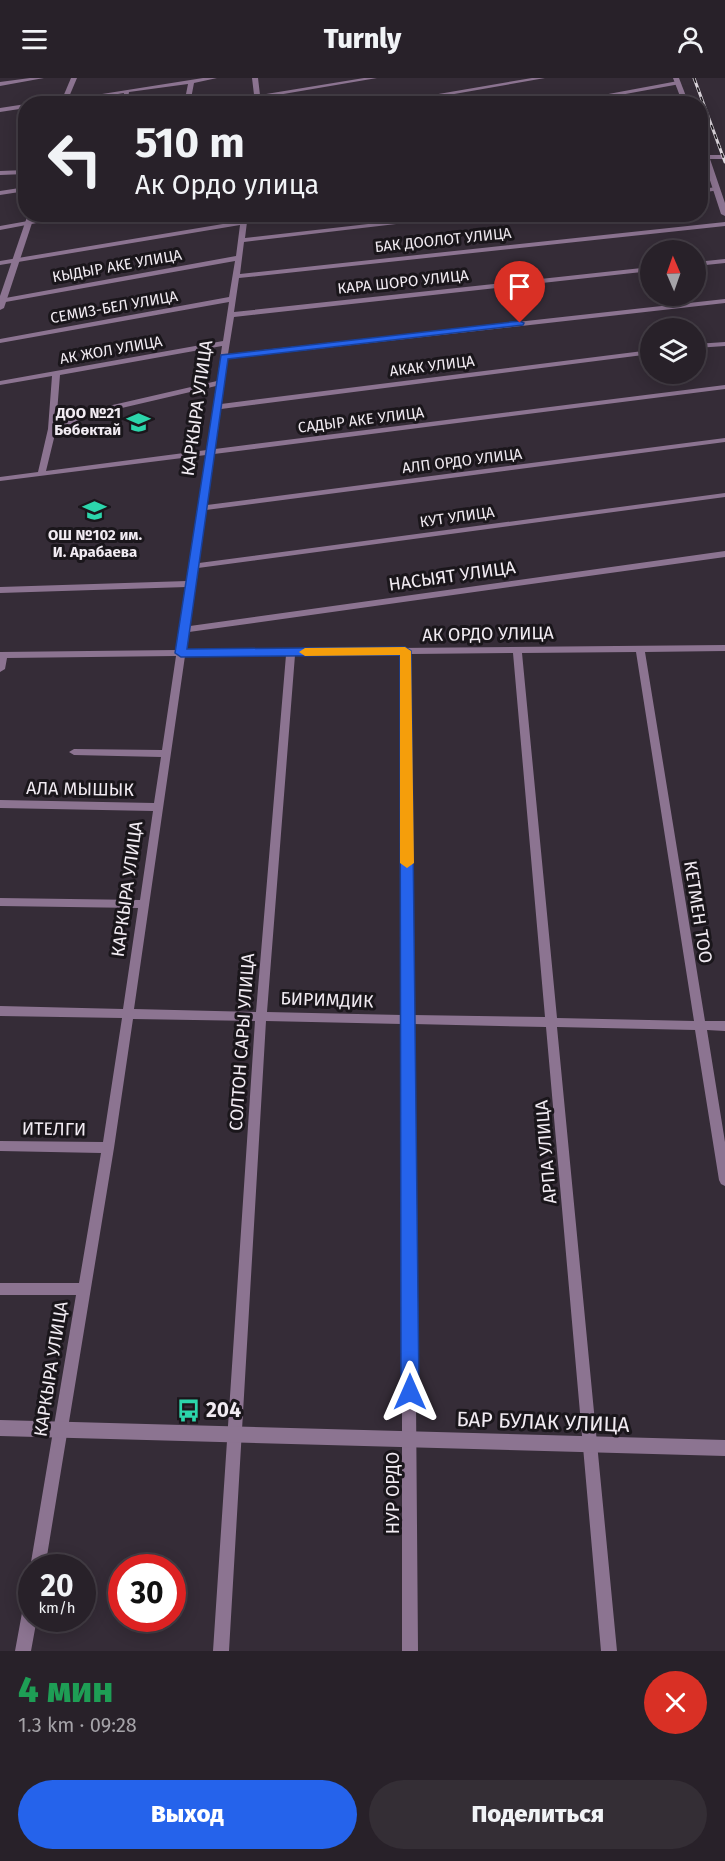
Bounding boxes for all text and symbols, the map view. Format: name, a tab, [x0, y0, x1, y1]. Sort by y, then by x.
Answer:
icon: menu	[18, 23, 51, 56]
text: Turnly	[324, 23, 401, 55]
icon: person	[674, 23, 707, 56]
text: 510 m	[135, 118, 245, 168]
icon: left	[36, 120, 114, 198]
text: Ак Ордо улица	[135, 169, 319, 201]
street label: БАК ДООЛОТ УЛИЦА	[374, 224, 513, 256]
north arrow	[640, 240, 706, 306]
map controls	[640, 240, 706, 384]
street label: КЫДЫР АКЕ УЛИЦА	[51, 246, 184, 286]
pin	[494, 261, 545, 323]
street label: КАРА ШОРО УЛИЦА	[337, 266, 470, 298]
icon: arrive	[503, 270, 536, 303]
street label: СЕМИЗ-БЕЛ УЛИЦА	[49, 287, 180, 327]
button: layers	[640, 318, 706, 384]
street label: АК ЖОЛ УЛИЦА	[58, 332, 164, 368]
street label: КАРКЫРА УЛИЦА	[177, 338, 218, 477]
street label: АКАК УЛИЦА	[389, 352, 476, 380]
street label: САДЫР АКЕ УЛИЦА	[297, 403, 426, 437]
place label: ДОО №21 Бөбөктай	[54, 404, 121, 439]
school or university icon: ДОО №21 Бөбөктай	[126, 409, 152, 435]
street label: АЛП ОРДО УЛИЦА	[401, 445, 523, 477]
school or university icon: ОШ №102 им. И. Арабаева	[82, 498, 108, 524]
street label: КУТ УЛИЦА	[419, 503, 496, 531]
place label: ОШ №102 им. И. Арабаева	[48, 526, 142, 561]
street label: НАСЫЯТ УЛИЦА	[387, 556, 518, 596]
street label: АК ОРДО УЛИЦА	[422, 622, 555, 646]
street label: АЛА МЫШЫК	[26, 777, 135, 801]
street label: КАРКЫРА УЛИЦА	[107, 819, 148, 958]
street label: КЕТМЕН ТОО	[679, 859, 717, 965]
street label: СОЛТОН САРЫ УЛИЦА	[225, 952, 259, 1132]
street label: БИРИМДИК	[280, 987, 374, 1013]
street label: АРПА УЛИЦА	[530, 1099, 561, 1205]
street label: ИТЕЛГИ	[22, 1117, 86, 1141]
street label: КАРКЫРА УЛИЦА	[29, 1299, 73, 1438]
position arrow	[378, 1360, 442, 1424]
bus stop icon: 204	[175, 1397, 201, 1423]
place label: 204	[206, 1397, 241, 1423]
street label: БАР БУЛАК УЛИЦА	[456, 1406, 630, 1438]
street label: НУР ОРДО	[382, 1452, 404, 1534]
speed limit sign: 30	[108, 1554, 186, 1632]
text: 20	[40, 1568, 74, 1604]
text: km/h	[38, 1599, 76, 1617]
text: 4 мин	[18, 1668, 113, 1712]
button: close	[644, 1671, 707, 1734]
text: 1.3 km · 09:28	[18, 1713, 137, 1737]
button: Выход	[18, 1780, 357, 1849]
button: Поделиться	[369, 1780, 707, 1849]

